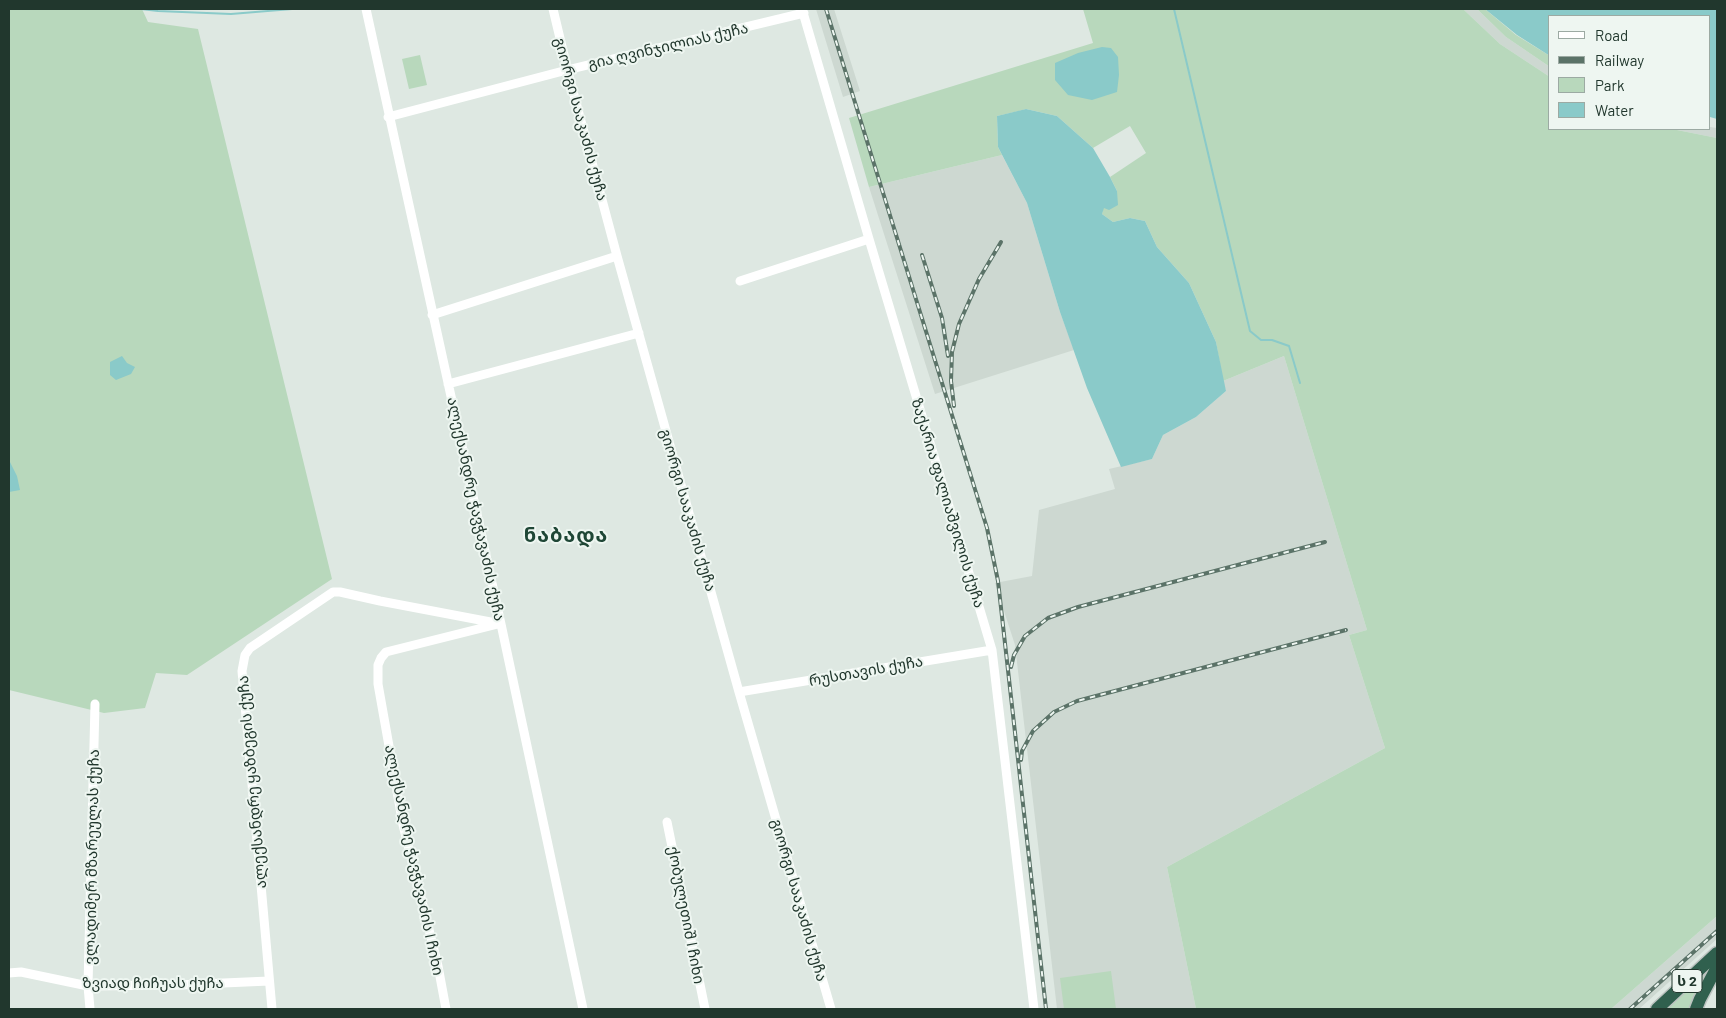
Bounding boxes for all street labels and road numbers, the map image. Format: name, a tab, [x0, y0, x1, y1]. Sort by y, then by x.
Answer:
street label: გია ღვინჯილიას ქუჩა	[586, 19, 750, 73]
street label: გიორგი სააკაძის ქუჩა	[550, 35, 612, 203]
street label: ალექსანდრე ჭავჭავაძის ქუჩა	[443, 395, 509, 623]
street label: ზაქარია ფალიაშვილის ქუჩა	[908, 396, 988, 610]
street label: გიორგი სააკაძის ქუჩა	[656, 427, 720, 593]
street label: რუსთავის ქუჩა	[808, 652, 924, 690]
street label: ალექსანდრე ყაზბეგის ქუჩა	[234, 675, 270, 889]
street label: ალექსანდრე ჭავჭავაძის I ჩიხი	[381, 743, 447, 977]
street label: ვლადიმერ მზარეულას ქუჩა	[81, 749, 103, 965]
street label: გიორგი სააკაძის ქუჩა	[767, 817, 831, 983]
street label: ქობულეთიშ I ჩიხი	[664, 845, 708, 985]
road number: ს 2	[1672, 969, 1702, 992]
street label: ზვიად ჩიჩუას ქუჩა	[82, 974, 224, 992]

